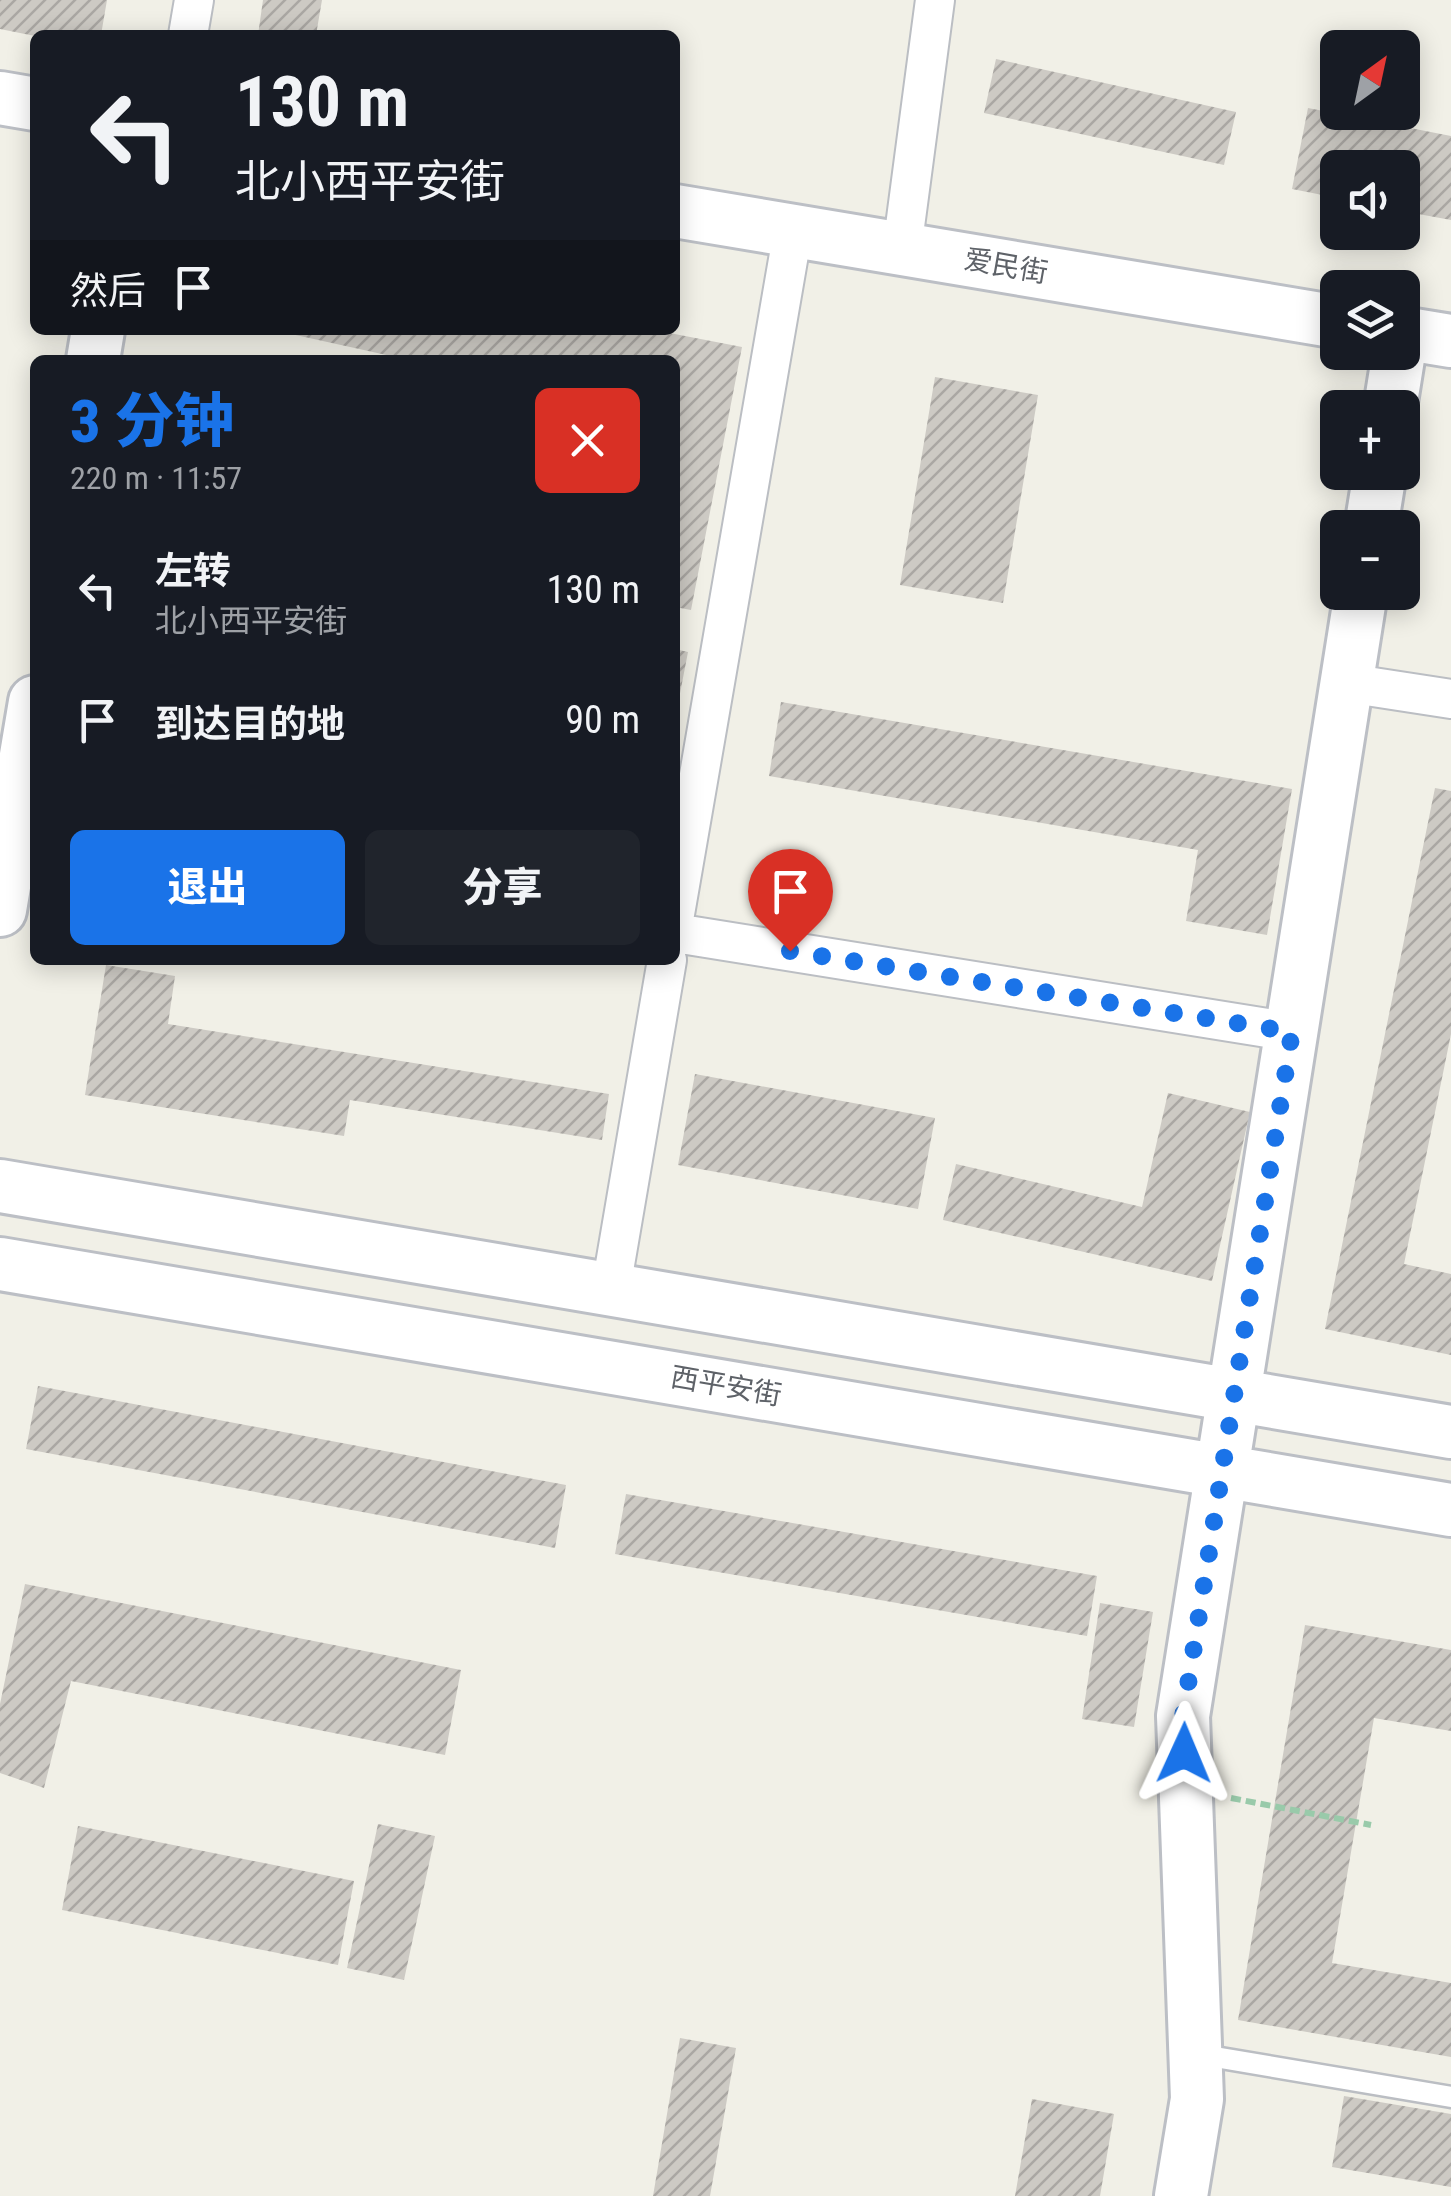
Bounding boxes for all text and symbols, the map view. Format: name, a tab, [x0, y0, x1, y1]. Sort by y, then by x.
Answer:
north arrow	[1320, 30, 1420, 130]
map controls	[1320, 30, 1420, 610]
text: 130 m	[235, 61, 409, 143]
icon: left	[70, 70, 200, 200]
button: sound	[1320, 150, 1420, 250]
text: 北小西平安街	[235, 155, 505, 208]
street label: 爱民街	[962, 242, 1050, 290]
icon: arrive	[166, 260, 221, 315]
text: 然后	[70, 269, 146, 313]
button: layers	[1320, 270, 1420, 370]
text: 3 分钟	[70, 386, 234, 457]
button: close	[535, 388, 640, 493]
button: +	[1320, 390, 1420, 490]
text: 220 m · 11:57	[70, 459, 242, 497]
button: −	[1320, 510, 1420, 610]
text: 左转	[155, 549, 231, 593]
icon: left	[70, 563, 125, 618]
text: 130 m	[546, 568, 640, 612]
text: 北小西平安街	[155, 602, 347, 640]
icon: arrive	[70, 693, 125, 748]
text: 90 m	[565, 698, 640, 742]
text: 到达目的地	[155, 702, 345, 746]
button: 退出	[70, 830, 345, 945]
button: 分享	[365, 830, 640, 945]
pin	[748, 849, 833, 952]
icon: arrive	[763, 864, 818, 919]
street label: 西平安街	[668, 1360, 784, 1412]
position arrow	[1132, 1701, 1236, 1805]

